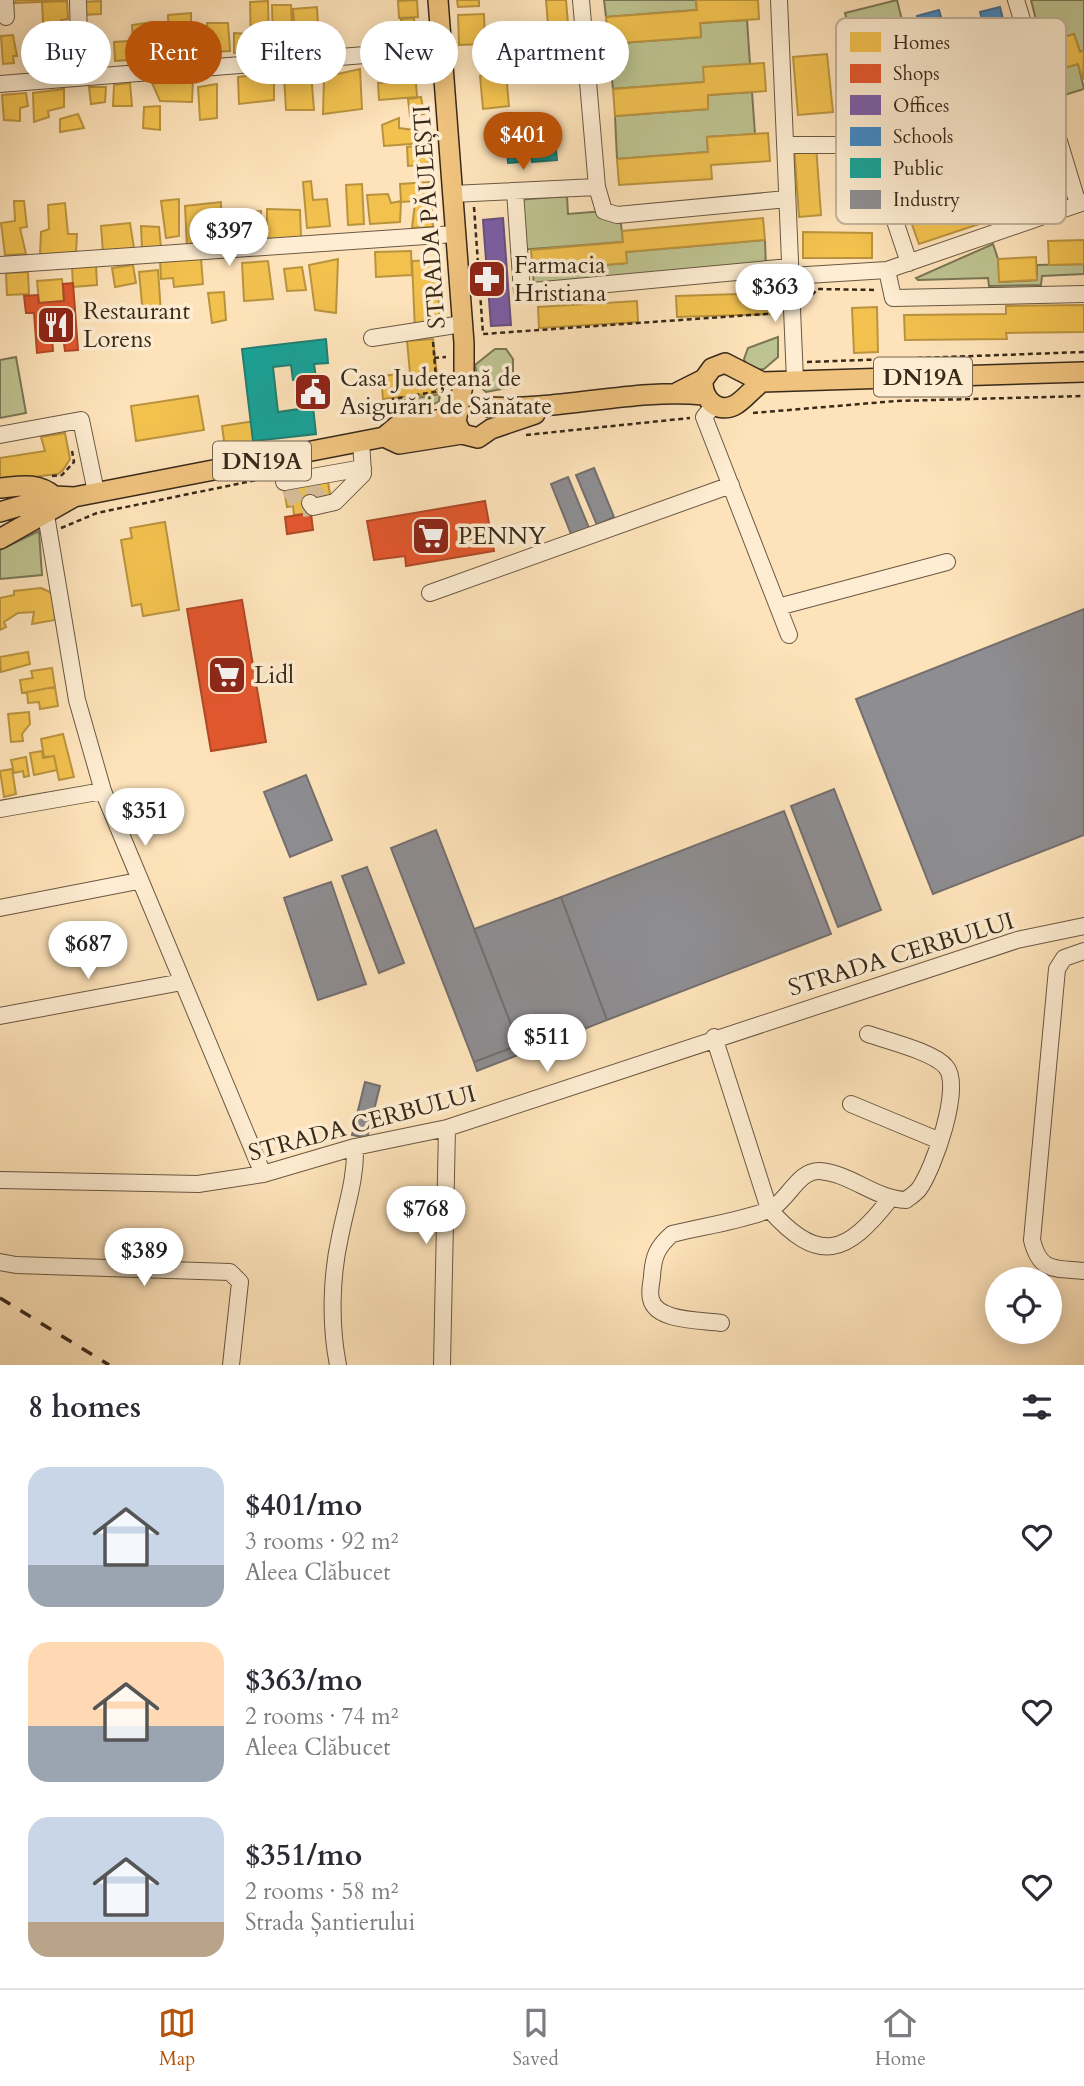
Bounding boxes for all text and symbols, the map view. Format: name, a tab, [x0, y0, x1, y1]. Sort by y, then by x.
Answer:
legend	[836, 18, 1066, 224]
chip: Buy	[21, 21, 111, 84]
chip: Rent	[125, 21, 222, 84]
chip: Filters	[236, 21, 346, 84]
chip: New	[360, 21, 458, 84]
chip: Apartment	[472, 21, 629, 84]
text: Homes	[893, 30, 950, 56]
text: Shops	[893, 61, 940, 87]
text: Offices	[893, 93, 949, 119]
street label: STRADA PĂULEȘTI	[405, 104, 454, 330]
pin: $401	[482, 113, 564, 172]
text: $401	[499, 119, 547, 150]
text: Schools	[893, 124, 953, 150]
text: Public	[893, 156, 944, 182]
text: Industry	[893, 187, 960, 213]
pin: $397	[188, 208, 270, 268]
text: $397	[205, 215, 253, 246]
place label: Farmacia Hristiana	[514, 249, 607, 310]
pharmacy icon: Farmacia Hristiana	[466, 258, 508, 300]
pin: $363	[734, 264, 816, 324]
text: $363	[751, 271, 799, 302]
place label: Restaurant Lorens	[83, 295, 190, 356]
restaurant icon: Restaurant Lorens	[35, 304, 77, 346]
road number: DN19A	[874, 358, 972, 396]
place label: Casa Județeană de Asigurări de Sănătate	[340, 362, 552, 423]
public building icon: Casa Județeană de Asigurări de Sănătate	[292, 371, 334, 413]
road number: DN19A	[213, 442, 311, 481]
supermarket icon: PENNY	[410, 515, 452, 557]
place label: PENNY	[458, 520, 546, 553]
supermarket icon: Lidl	[206, 654, 248, 696]
place label: Lidl	[254, 659, 294, 692]
pin: $351	[104, 788, 186, 848]
text: $351	[121, 795, 169, 826]
street label: STRADA CERBULUI	[784, 904, 1018, 1005]
pin: $687	[47, 922, 129, 981]
text: $687	[64, 928, 112, 959]
pin: $511	[506, 1014, 588, 1074]
text: $511	[523, 1021, 571, 1052]
street label: STRADA CERBULUI	[245, 1077, 480, 1170]
pin: $768	[385, 1186, 467, 1246]
text: $768	[402, 1193, 450, 1224]
pin: $389	[103, 1228, 185, 1288]
text: $389	[120, 1235, 168, 1266]
map controls	[985, 1267, 1062, 1344]
button: locate	[985, 1267, 1062, 1344]
text: 8 homes	[28, 1387, 141, 1428]
icon: filters	[1018, 1388, 1056, 1426]
text: $401/mo	[245, 1485, 362, 1526]
icon: home	[84, 1495, 168, 1579]
icon: heart	[1018, 1518, 1056, 1556]
text: 3 rooms · 92 m²	[245, 1526, 398, 1557]
text: Aleea Clăbucet	[245, 1557, 391, 1588]
text: $363/mo	[245, 1660, 362, 1701]
icon: home	[84, 1670, 168, 1754]
icon: heart	[1018, 1693, 1056, 1731]
text: 2 rooms · 74 m²	[245, 1701, 398, 1732]
text: Aleea Clăbucet	[245, 1732, 391, 1763]
text: $351/mo	[245, 1835, 362, 1876]
icon: home	[84, 1845, 168, 1929]
icon: heart	[1018, 1868, 1056, 1906]
text: 2 rooms · 58 m²	[245, 1876, 398, 1907]
text: Strada Șantierului	[245, 1907, 415, 1938]
tab: Map	[158, 2004, 196, 2072]
tab: Saved	[513, 2004, 559, 2072]
tab: Home	[875, 2004, 926, 2072]

